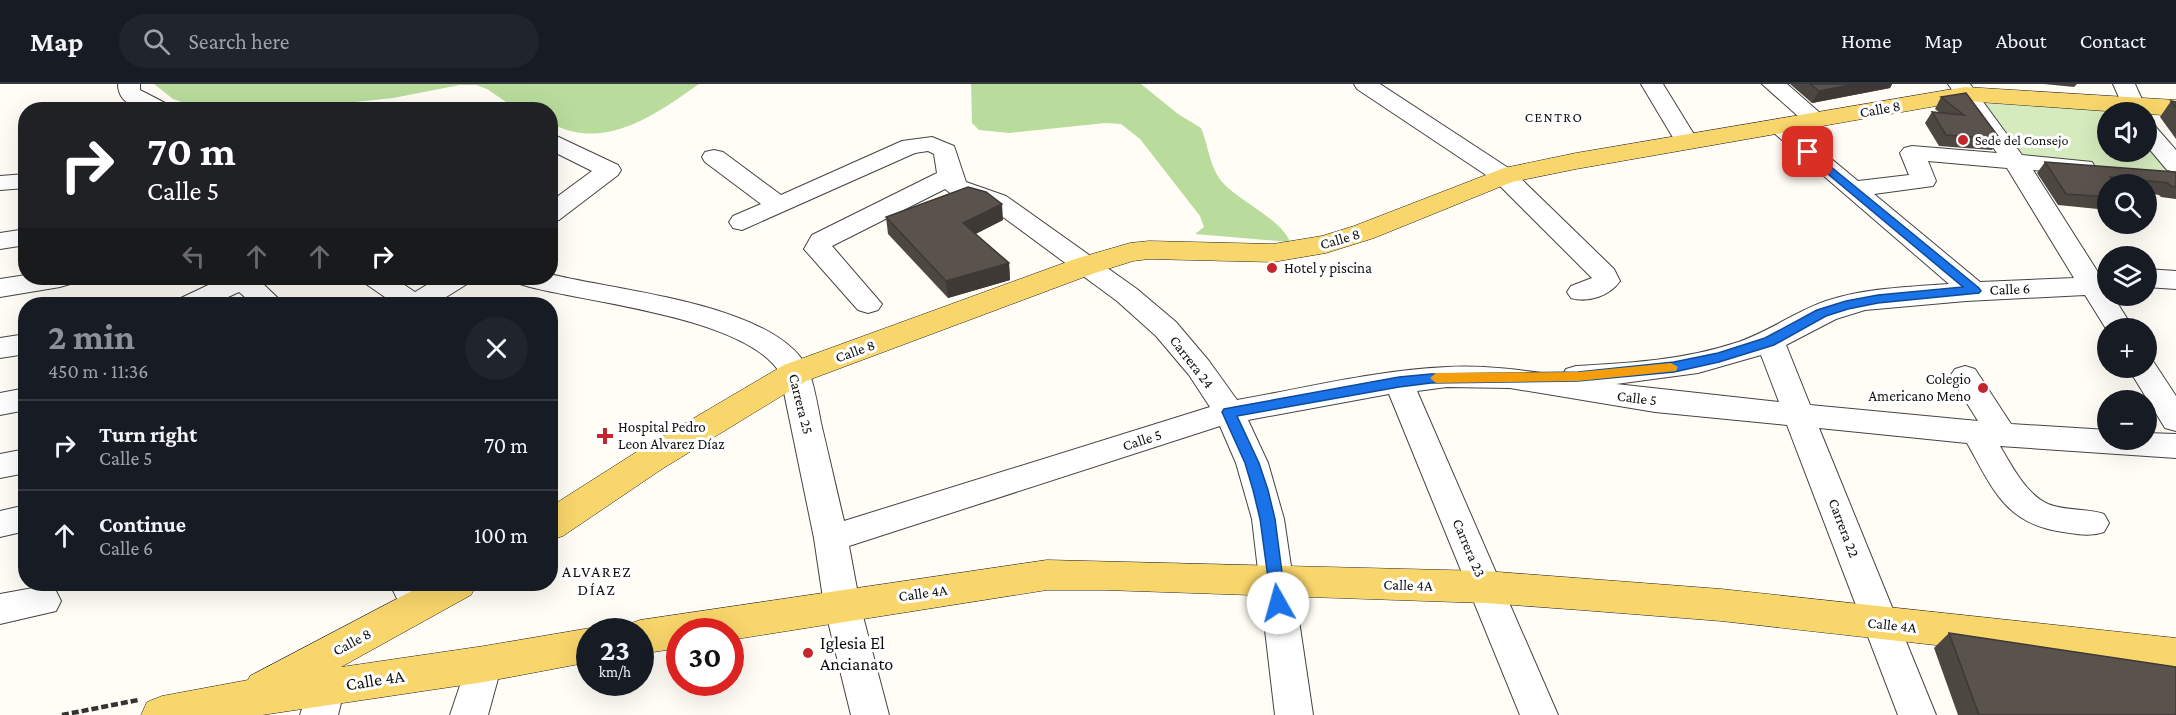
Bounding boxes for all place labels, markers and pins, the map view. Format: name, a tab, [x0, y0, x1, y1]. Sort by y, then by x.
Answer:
pin	[1782, 126, 1833, 177]
place label: Sede del Consejo	[1975, 132, 2068, 149]
marker: Sede del Consejo	[1956, 133, 1970, 147]
place label: Hotel y piscina	[1284, 260, 1372, 277]
marker: Hotel y piscina	[1265, 261, 1279, 275]
place label: Colegio Americano Meno	[1869, 371, 1971, 404]
marker: Colegio Americano Meno	[1976, 381, 1990, 395]
place label: Hospital Pedro Leon Alvarez Díaz	[618, 419, 725, 452]
marker: Hospital Pedro Leon Alvarez Díaz	[596, 427, 614, 445]
place label: Iglesia El Ancianato	[820, 633, 893, 674]
marker: Iglesia El Ancianato	[801, 646, 815, 660]

